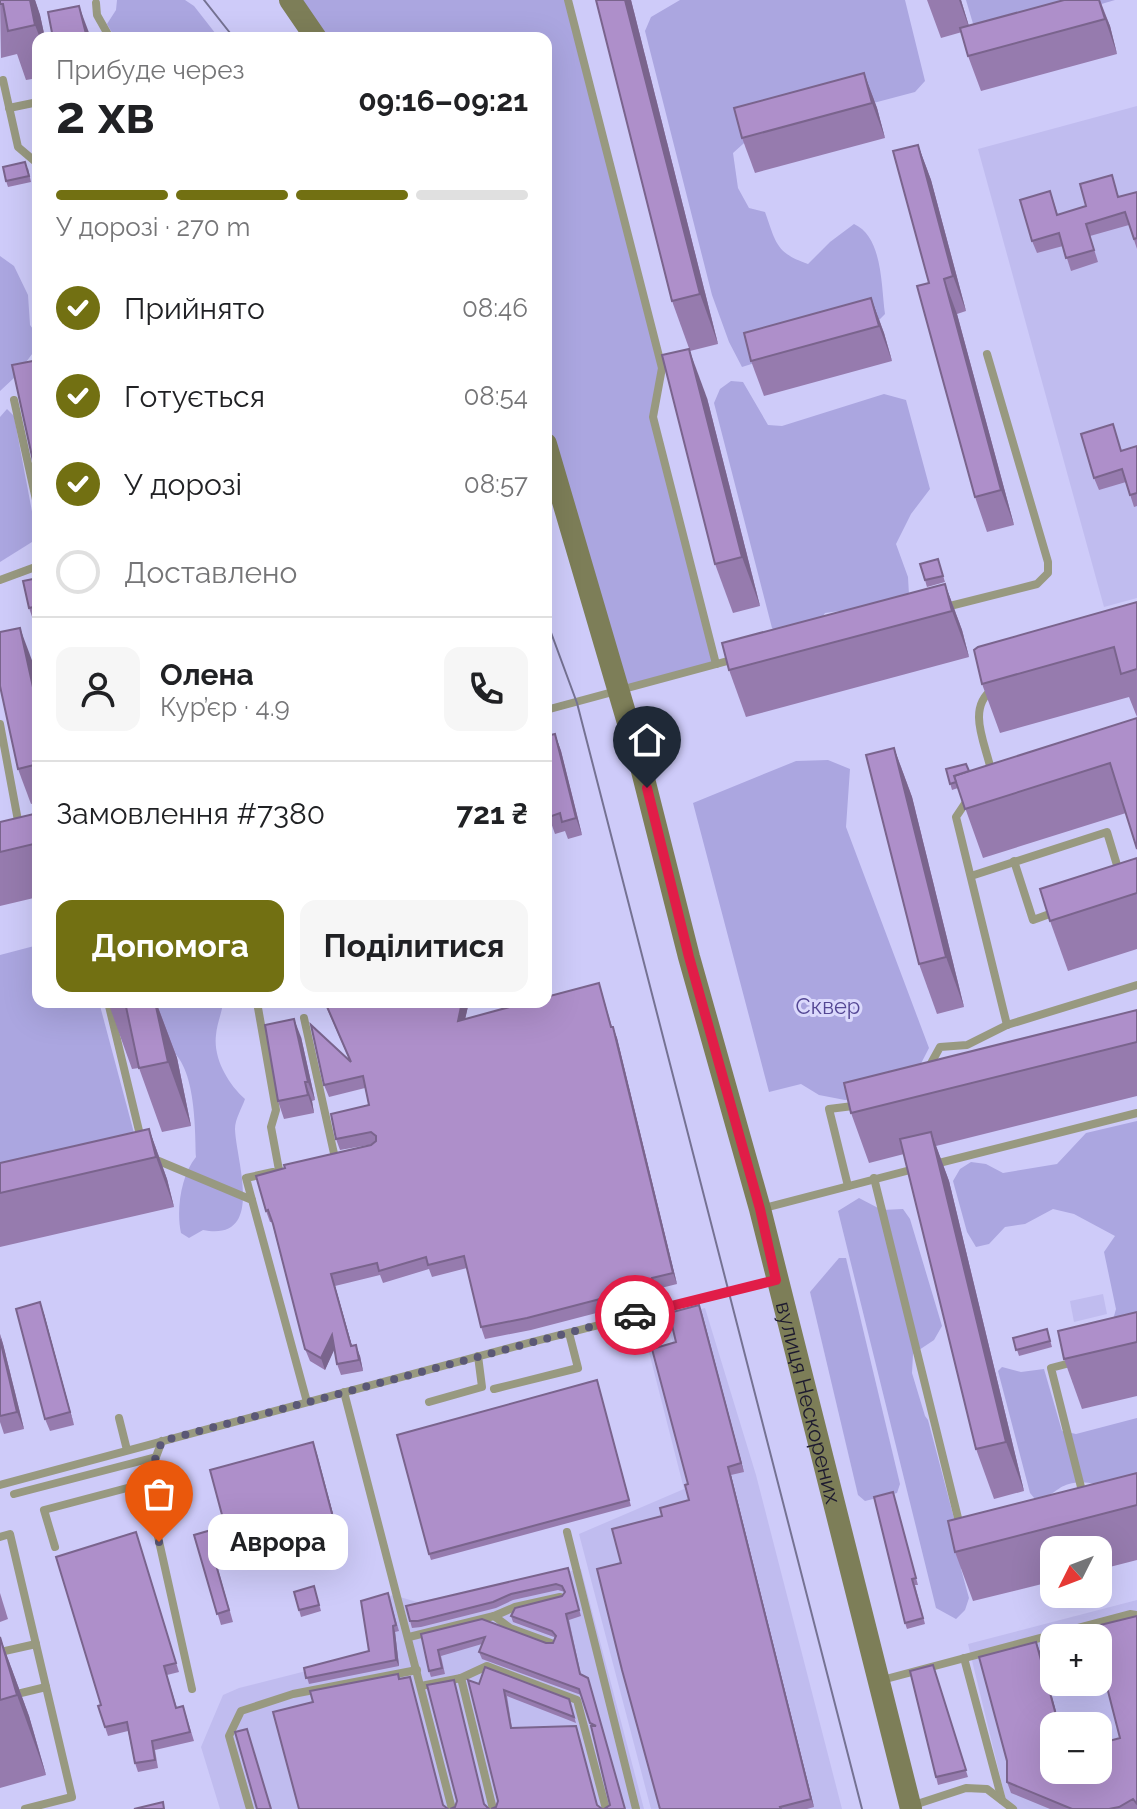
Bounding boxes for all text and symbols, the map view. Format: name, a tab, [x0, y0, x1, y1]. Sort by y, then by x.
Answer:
text: Прибуде через	[56, 55, 244, 85]
text: 09:16–09:21	[358, 83, 528, 118]
text: 2 хв	[56, 84, 155, 145]
text: У дорозі · 270 m	[56, 212, 250, 242]
icon: check	[56, 286, 100, 330]
text: Прийнято	[124, 291, 265, 326]
text: 08:46	[462, 293, 528, 323]
icon: check	[56, 374, 100, 418]
text: Готується	[124, 379, 265, 414]
text: 08:54	[463, 381, 528, 411]
icon: check	[56, 462, 100, 506]
text: У дорозі	[124, 467, 242, 502]
text: 08:57	[464, 469, 528, 499]
text: Доставлено	[124, 555, 297, 590]
button: person	[56, 647, 140, 731]
button: phone	[444, 647, 528, 731]
text: Олена	[160, 657, 254, 692]
text: Кур’єр · 4.9	[160, 692, 290, 722]
pin	[613, 706, 681, 788]
icon: home	[625, 718, 669, 762]
text: Замовлення #7380	[56, 796, 325, 831]
text: 721 ₴	[456, 796, 528, 831]
button: Допомога	[56, 900, 284, 992]
button: Поділитися	[300, 900, 528, 992]
park label: Сквер	[796, 993, 860, 1019]
courier	[595, 1275, 675, 1355]
icon: car	[613, 1293, 657, 1337]
street label: вулиця Нескорених	[771, 1299, 847, 1506]
pin	[125, 1460, 193, 1542]
icon: bag	[137, 1472, 181, 1516]
callout: Аврора	[207, 1514, 347, 1570]
text: Аврора	[230, 1527, 326, 1557]
north arrow	[1040, 1536, 1112, 1608]
map controls	[1040, 1536, 1112, 1784]
button: +	[1040, 1624, 1112, 1696]
button: −	[1040, 1712, 1112, 1784]

